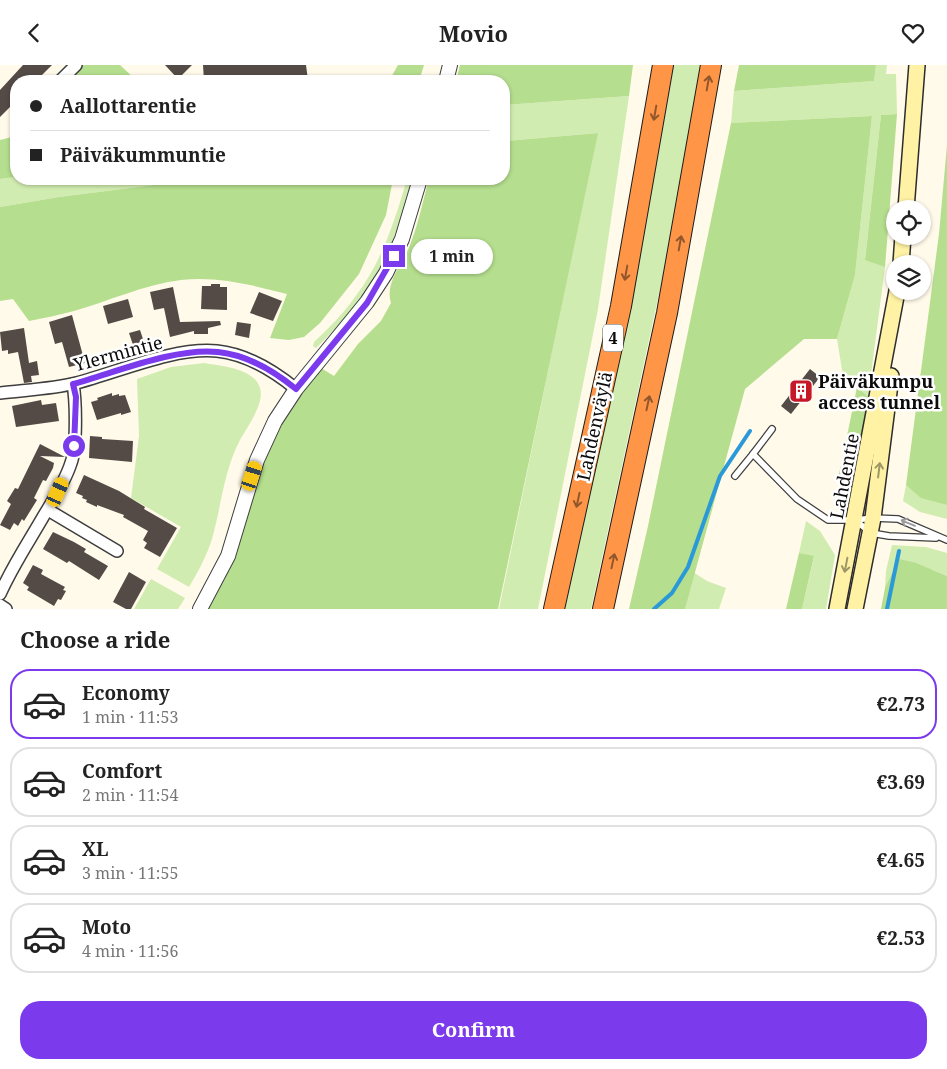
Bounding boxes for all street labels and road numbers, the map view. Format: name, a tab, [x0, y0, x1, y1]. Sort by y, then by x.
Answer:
road number: 4	[603, 325, 623, 351]
street label: Ylermintie	[70, 330, 165, 377]
street label: Lahdenväylä	[571, 369, 617, 483]
street label: Lahdentie	[824, 431, 864, 521]

